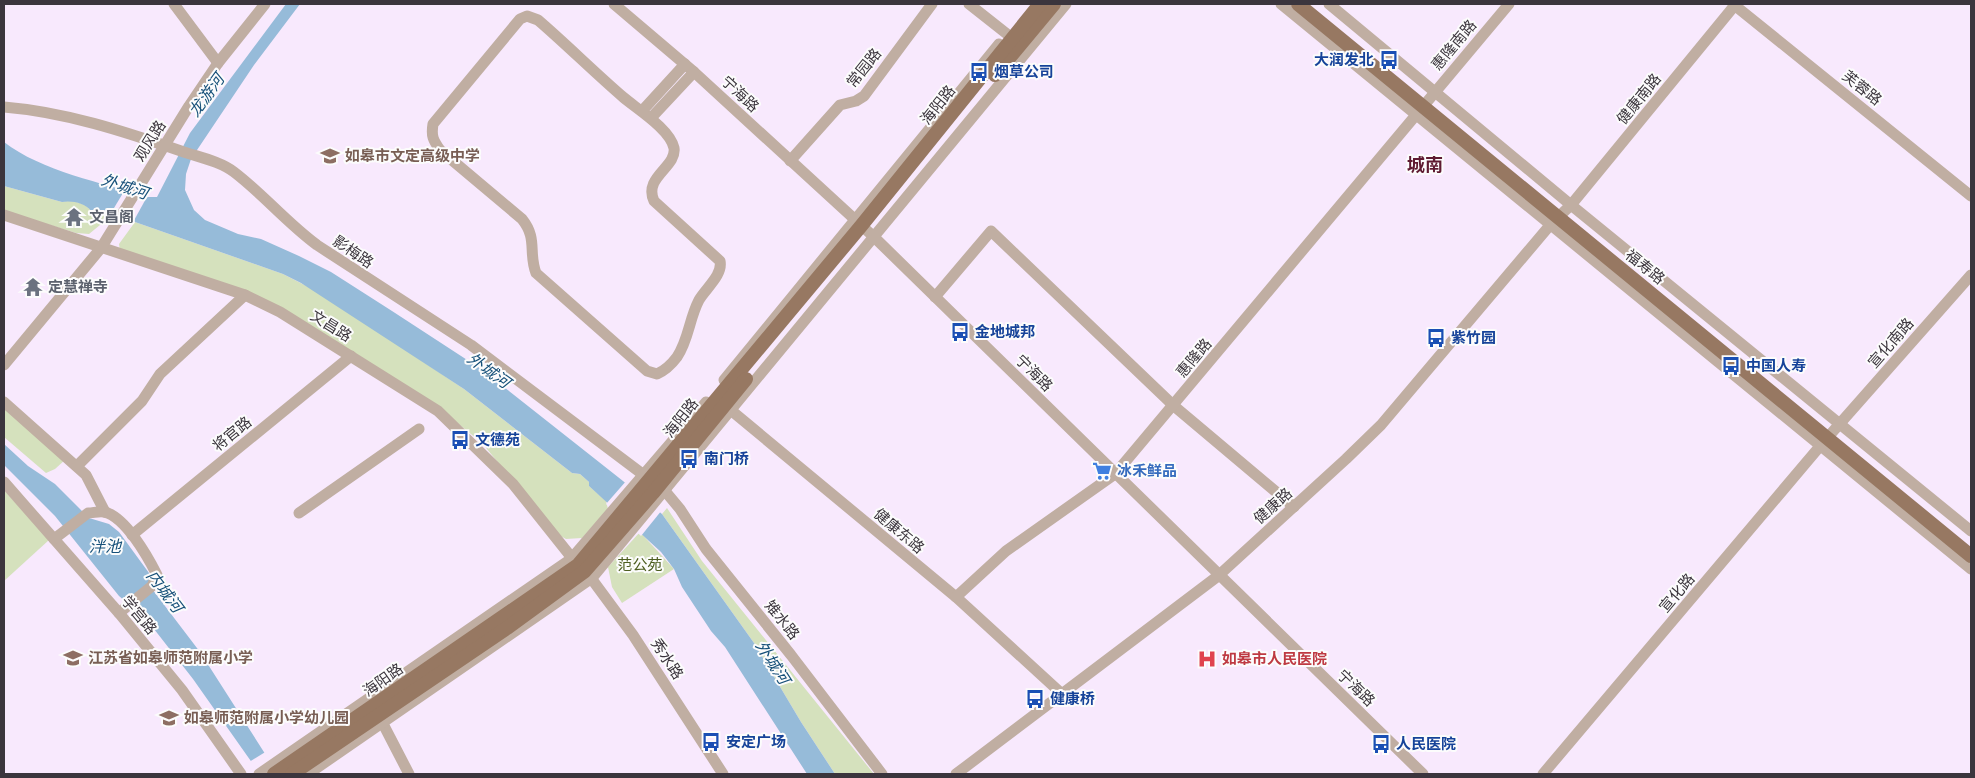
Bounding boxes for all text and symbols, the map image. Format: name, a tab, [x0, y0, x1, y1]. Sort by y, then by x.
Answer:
street label: 惠隆南路	[1426, 14, 1482, 75]
street label: 常园路	[841, 43, 887, 92]
place label: 大润发北	[1314, 48, 1374, 71]
bus stop icon: 大润发北	[1378, 49, 1400, 71]
place label: 烟草公司	[994, 60, 1054, 83]
bus stop icon: 烟草公司	[968, 61, 990, 83]
street label: 芙蓉路	[1838, 65, 1887, 111]
water label: 龙游河	[182, 66, 232, 121]
street label: 健康南路	[1611, 68, 1666, 129]
street label: 宁海路	[716, 70, 765, 117]
street label: 海阳路	[915, 80, 961, 129]
street label: 观风路	[128, 116, 171, 166]
place label: 如皋市文定高级中学	[345, 144, 480, 167]
school or university icon: 如皋市文定高级中学	[319, 145, 341, 167]
district label: 城南	[1407, 151, 1443, 178]
water label: 外城河	[98, 167, 154, 206]
place label: 文昌阁	[89, 205, 134, 228]
temple icon: 文昌阁	[63, 206, 85, 228]
street label: 影梅路	[328, 229, 378, 274]
street label: 福寿路	[1621, 244, 1670, 290]
place label: 定慧禅寺	[48, 275, 108, 298]
temple icon: 定慧禅寺	[22, 276, 44, 298]
street label: 文昌路	[306, 304, 356, 347]
street label: 宣化南路	[1862, 312, 1919, 373]
place label: 金地城邦	[975, 320, 1035, 343]
bus stop icon: 金地城邦	[949, 321, 971, 343]
place label: 紫竹园	[1451, 326, 1496, 349]
bus stop icon: 紫竹园	[1425, 327, 1447, 349]
street label: 惠隆路	[1170, 333, 1217, 382]
water label: 外城河	[463, 346, 518, 396]
street label: 宁海路	[1010, 349, 1058, 397]
place label: 中国人寿	[1746, 354, 1806, 377]
bus stop icon: 中国人寿	[1720, 355, 1742, 377]
street label: 海阳路	[658, 393, 704, 442]
street label: 将官路	[207, 411, 256, 457]
place label: 文德苑	[475, 428, 520, 451]
bus stop icon: 文德苑	[449, 429, 471, 451]
place label: 南门桥	[704, 447, 749, 470]
bus stop icon: 南门桥	[678, 448, 700, 470]
place label: 冰禾鲜品	[1117, 459, 1177, 482]
supermarket icon: 冰禾鲜品	[1091, 460, 1113, 482]
street label: 健康路	[1248, 482, 1297, 529]
street label: 健康东路	[869, 503, 930, 559]
water label: 泮池	[89, 534, 123, 558]
park label: 范公苑	[617, 553, 663, 576]
water label: 内城河	[141, 565, 191, 620]
street label: 宣化路	[1653, 568, 1700, 617]
street label: 学宫路	[116, 590, 163, 639]
street label: 雉水路	[759, 595, 805, 644]
street label: 秀水路	[646, 634, 689, 684]
water label: 外城河	[750, 635, 798, 691]
place label: 江苏省如皋师范附属小学	[88, 646, 253, 669]
school or university icon: 江苏省如皋师范附属小学	[62, 647, 84, 669]
place label: 如皋市人民医院	[1222, 647, 1327, 670]
hospital icon: 如皋市人民医院	[1196, 648, 1218, 670]
street label: 海阳路	[358, 657, 408, 702]
street label: 宁海路	[1332, 664, 1381, 712]
place label: 健康桥	[1050, 687, 1095, 710]
bus stop icon: 健康桥	[1024, 688, 1046, 710]
place label: 如皋师范附属小学幼儿园	[184, 706, 349, 729]
school or university icon: 如皋师范附属小学幼儿园	[158, 707, 180, 729]
place label: 安定广场	[726, 730, 786, 753]
bus stop icon: 安定广场	[700, 731, 722, 753]
place label: 人民医院	[1396, 732, 1456, 755]
bus stop icon: 人民医院	[1370, 733, 1392, 755]

